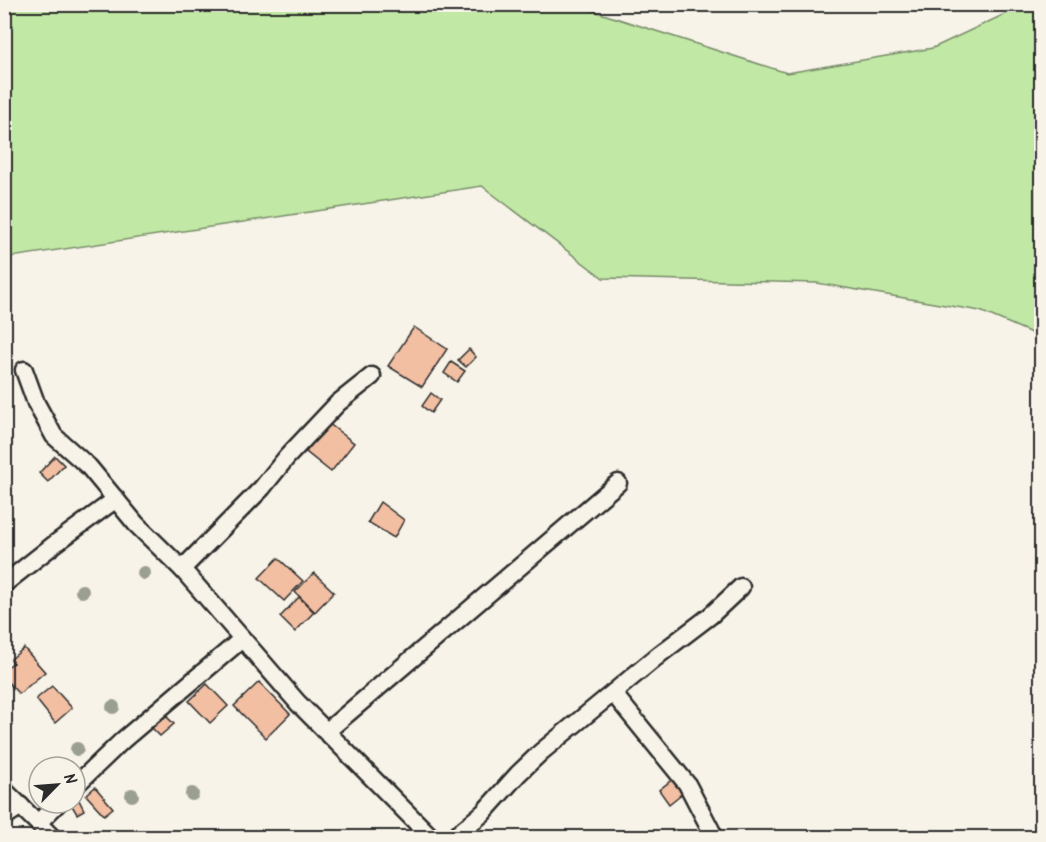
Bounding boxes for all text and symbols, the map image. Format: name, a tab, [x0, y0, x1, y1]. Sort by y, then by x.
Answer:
north arrow	[27, 755, 87, 815]
text: N	[56, 769, 83, 789]

